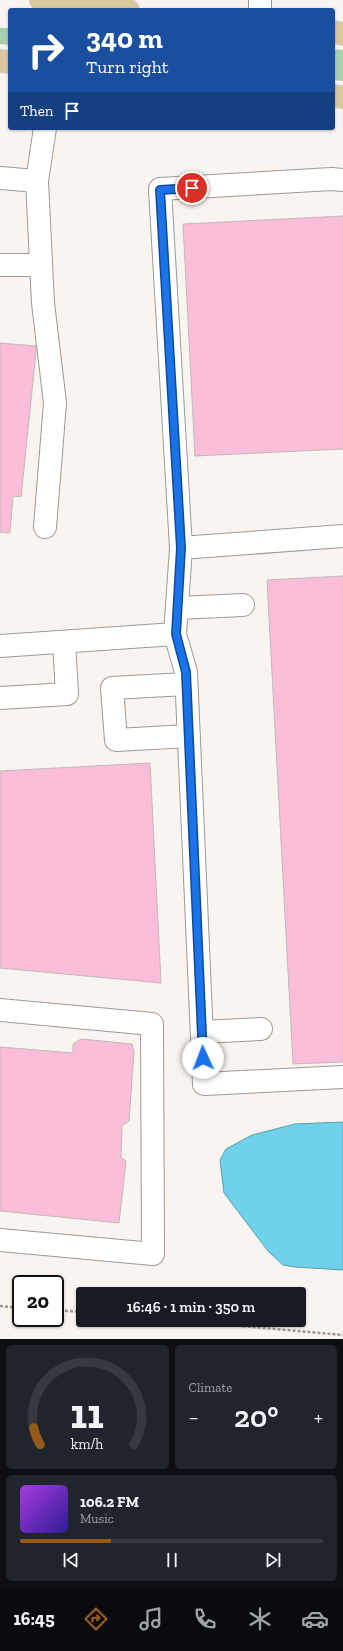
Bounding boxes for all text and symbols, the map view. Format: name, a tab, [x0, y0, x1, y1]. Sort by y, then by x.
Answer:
text: 340 m	[86, 22, 163, 55]
icon: right	[20, 24, 72, 76]
text: Turn right	[86, 56, 168, 78]
icon: arrive	[61, 100, 83, 122]
text: Then	[20, 102, 53, 120]
pin	[175, 171, 209, 205]
icon: arrive	[181, 177, 203, 199]
position arrow	[182, 1037, 224, 1079]
speed limit sign: 20	[12, 1275, 64, 1327]
text: 16:46 · 1 min · 350 m	[127, 1298, 255, 1316]
text: Climate	[189, 1380, 232, 1395]
text: 11	[70, 1389, 104, 1439]
text: 20°	[234, 1399, 278, 1435]
text: −	[189, 1404, 199, 1431]
text: +	[314, 1404, 323, 1431]
text: km/h	[71, 1436, 104, 1453]
text: 106.2 FM	[80, 1493, 139, 1511]
text: Music	[80, 1511, 114, 1526]
icon: previous	[60, 1549, 82, 1571]
icon: pause	[161, 1549, 183, 1571]
icon: next	[262, 1549, 284, 1571]
icon: directions	[82, 1605, 110, 1633]
icon: music	[137, 1605, 165, 1633]
icon: phone	[191, 1605, 219, 1633]
icon: climate	[246, 1605, 274, 1633]
icon: car	[301, 1605, 329, 1633]
text: 16:45	[13, 1608, 55, 1630]

